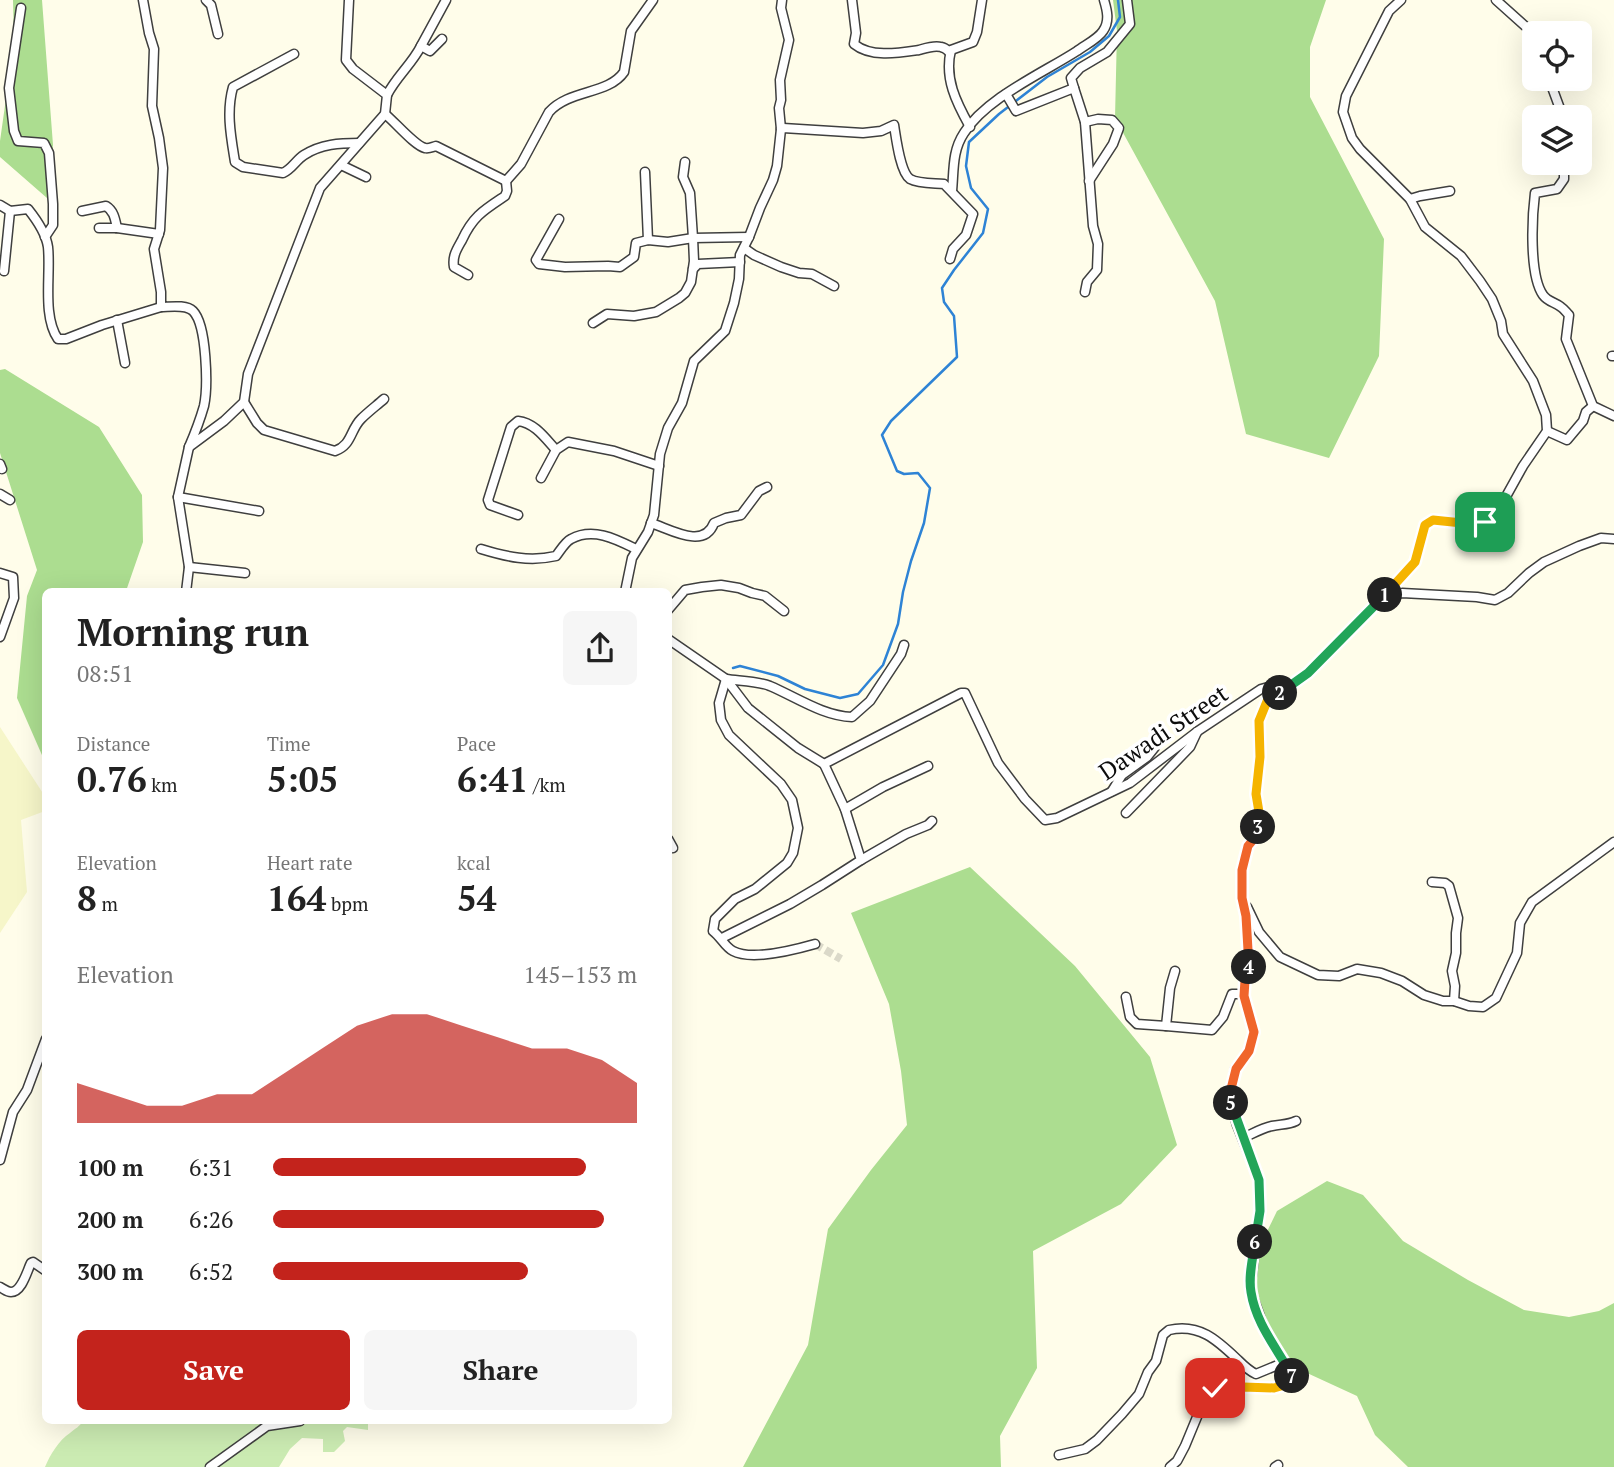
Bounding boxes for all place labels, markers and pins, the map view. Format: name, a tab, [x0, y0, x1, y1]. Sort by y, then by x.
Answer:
pin	[1455, 492, 1515, 552]
pin: 1	[1368, 578, 1402, 612]
pin: 2	[1262, 676, 1298, 710]
pin: 3	[1240, 810, 1276, 844]
pin: 4	[1232, 950, 1266, 984]
pin: 5	[1214, 1086, 1248, 1120]
pin: 6	[1238, 1224, 1272, 1260]
pin	[1185, 1358, 1245, 1418]
pin: 7	[1274, 1358, 1310, 1394]

